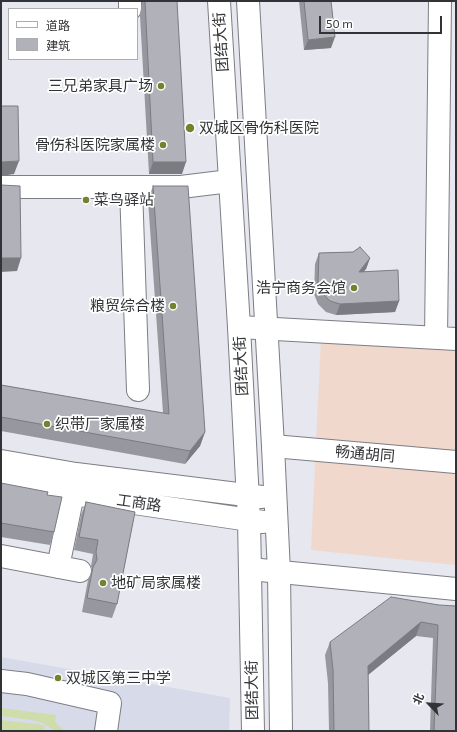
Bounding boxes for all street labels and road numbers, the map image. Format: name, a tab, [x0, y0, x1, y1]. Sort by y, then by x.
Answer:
street label: 团结大街	[210, 11, 232, 73]
street label: 团结大街	[230, 336, 252, 396]
street label: 畅通胡同	[334, 442, 396, 466]
street label: 工商路	[115, 491, 163, 515]
street label: 团结大街	[242, 660, 262, 720]

